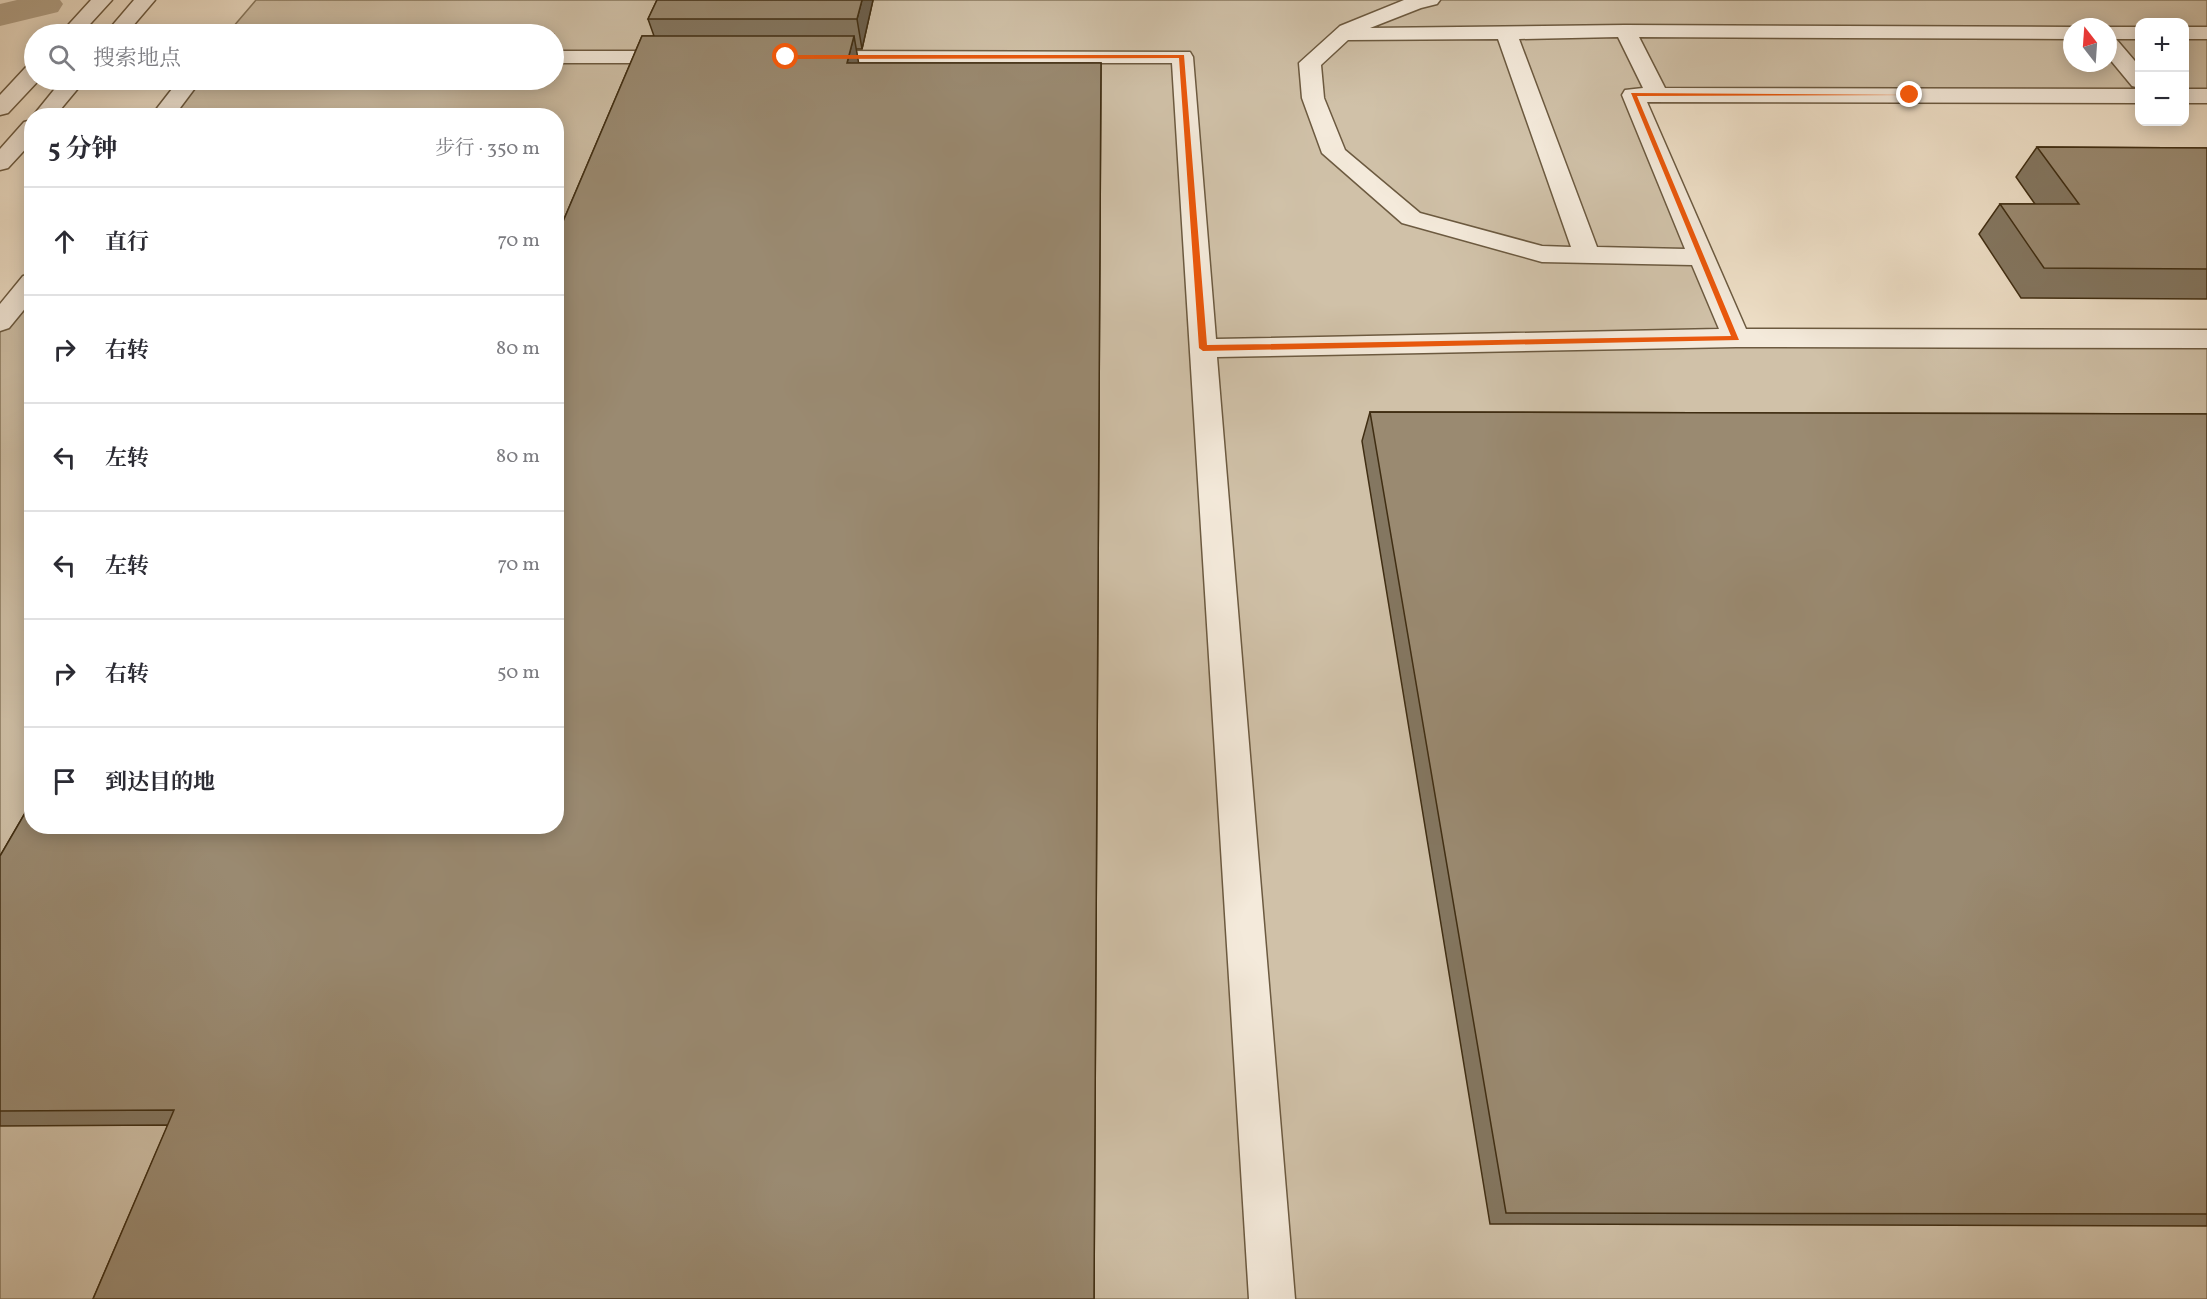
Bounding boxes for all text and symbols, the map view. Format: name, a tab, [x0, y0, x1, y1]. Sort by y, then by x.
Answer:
north arrow	[2063, 18, 2117, 72]
map controls	[2135, 18, 2189, 126]
button: +	[2135, 18, 2189, 72]
search box	[24, 24, 564, 90]
icon: search	[45, 41, 78, 74]
route start	[772, 43, 798, 69]
text: 搜索地点	[93, 44, 181, 75]
button: −	[2135, 72, 2189, 126]
route end	[1896, 81, 1922, 107]
text: 5 分钟	[48, 132, 118, 168]
text: 步行 · 350 m	[435, 135, 540, 163]
icon: ahead	[48, 225, 81, 258]
text: 70 m	[497, 227, 540, 255]
text: 直行	[105, 228, 149, 259]
icon: right	[48, 333, 81, 366]
text: 80 m	[496, 335, 540, 363]
text: 右转	[105, 336, 149, 367]
icon: left	[48, 441, 81, 474]
text: 80 m	[496, 443, 540, 471]
text: 左转	[105, 444, 149, 475]
icon: left	[48, 549, 81, 582]
text: 70 m	[497, 551, 540, 579]
text: 左转	[105, 552, 149, 583]
icon: right	[48, 657, 81, 690]
text: 50 m	[497, 659, 540, 687]
text: 右转	[105, 660, 149, 691]
icon: arrive	[48, 765, 81, 798]
text: 到达目的地	[105, 768, 215, 799]

